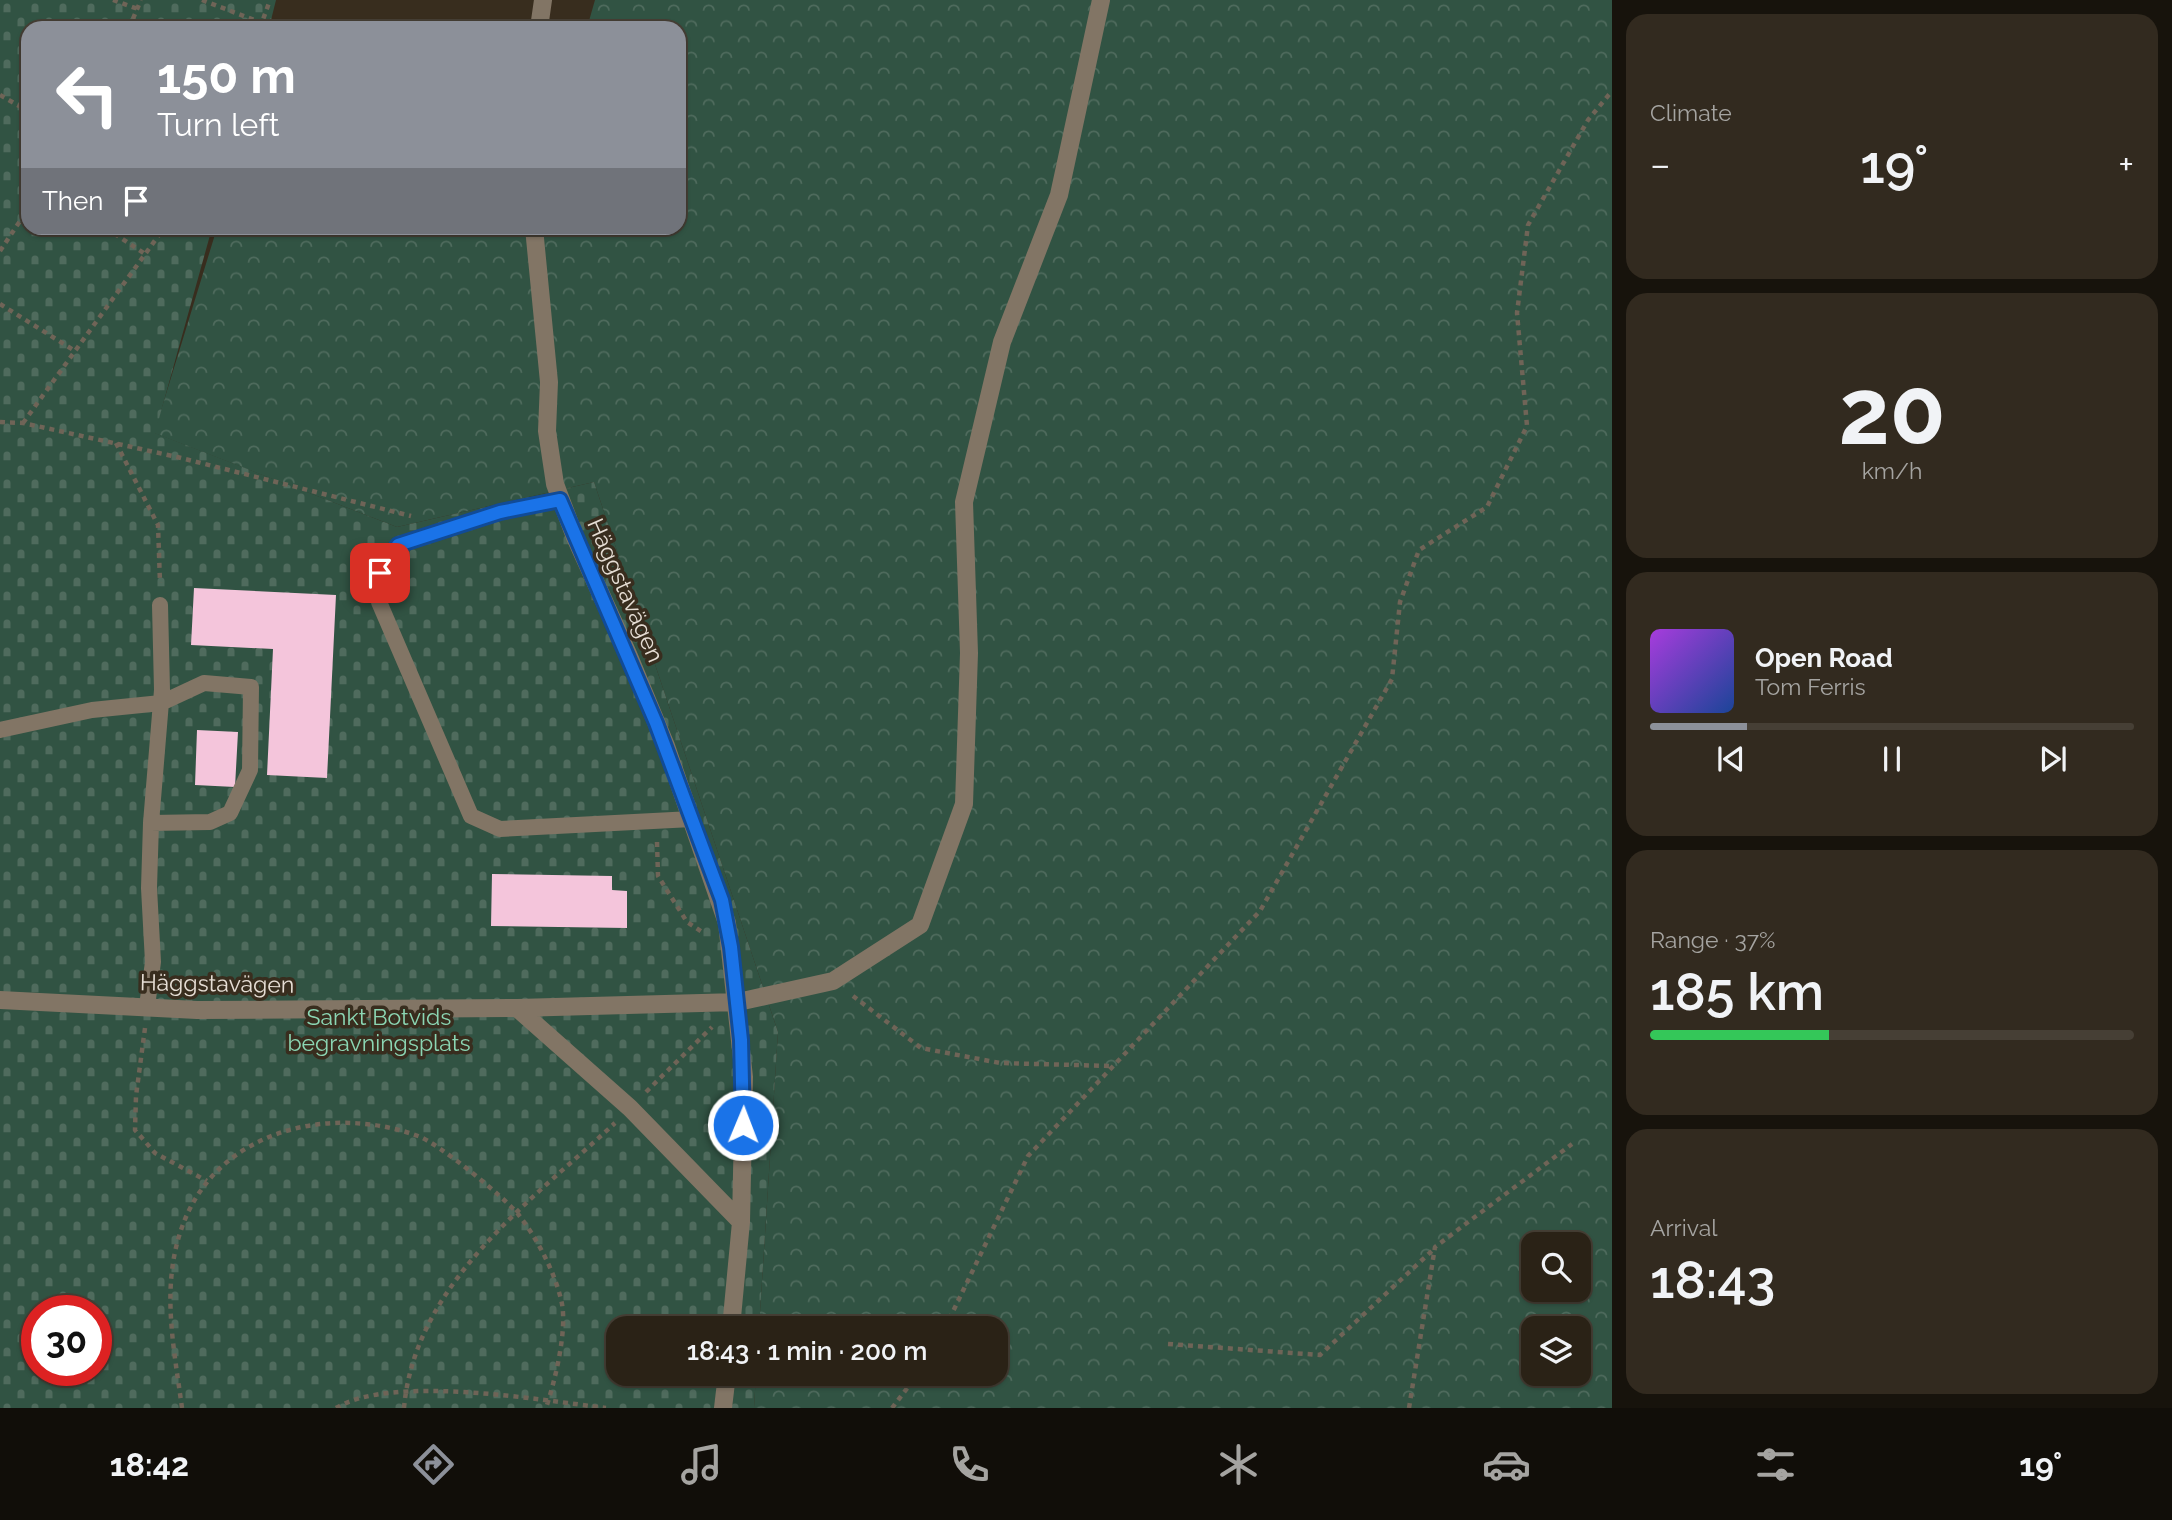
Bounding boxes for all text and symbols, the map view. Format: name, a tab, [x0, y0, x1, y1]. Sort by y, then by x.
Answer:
text: 150 m	[157, 47, 296, 104]
icon: left	[42, 49, 133, 140]
text: Climate	[1650, 99, 1732, 126]
text: Turn left	[157, 106, 279, 143]
text: 19°	[1860, 134, 1928, 195]
text: −	[1650, 142, 1670, 187]
text: +	[2118, 142, 2134, 187]
icon: arrive	[117, 182, 155, 220]
text: Then	[42, 186, 103, 216]
text: 20	[1838, 358, 1946, 465]
text: km/h	[1862, 457, 1922, 484]
street label: Häggstavägen	[582, 514, 670, 666]
pin	[350, 543, 410, 603]
icon: arrive	[361, 554, 399, 592]
text: Open Road	[1755, 643, 1893, 673]
text: Tom Ferris	[1755, 673, 1866, 700]
icon: previous	[1712, 740, 1750, 778]
icon: pause	[1873, 740, 1911, 778]
icon: next	[2034, 740, 2072, 778]
text: Range · 37%	[1650, 926, 1775, 953]
text: 185 km	[1650, 961, 1824, 1022]
street label: Häggstavägen	[140, 968, 294, 998]
park label: Sankt Botvids begravningsplats	[287, 1003, 471, 1056]
position arrow	[706, 1088, 780, 1162]
text: Arrival	[1650, 1214, 1717, 1241]
map controls	[1521, 1232, 1591, 1386]
button: search	[1521, 1232, 1591, 1302]
text: 18:43	[1650, 1249, 1775, 1310]
speed limit sign: 30	[21, 1295, 112, 1386]
button: layers	[1521, 1316, 1591, 1386]
text: 18:43 · 1 min · 200 m	[687, 1336, 927, 1366]
icon: directions	[409, 1440, 458, 1489]
icon: music	[677, 1440, 726, 1489]
icon: phone	[945, 1440, 994, 1489]
icon: climate	[1214, 1440, 1263, 1489]
icon: car	[1482, 1440, 1531, 1489]
icon: filters	[1751, 1440, 1800, 1489]
text: 18:42	[110, 1446, 189, 1483]
text: 19°	[2019, 1446, 2062, 1483]

